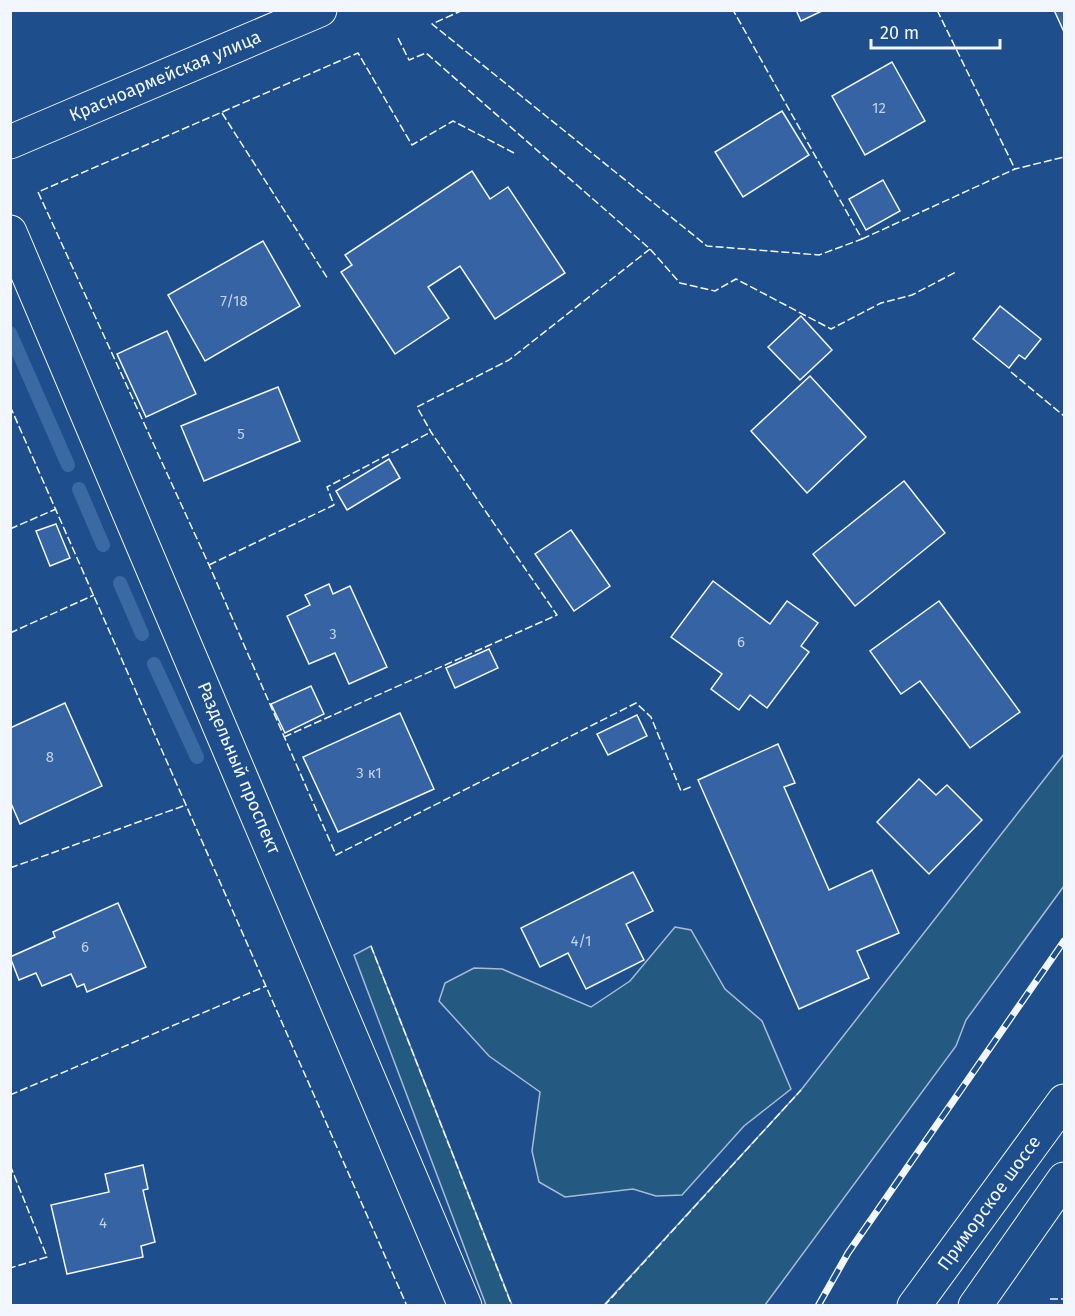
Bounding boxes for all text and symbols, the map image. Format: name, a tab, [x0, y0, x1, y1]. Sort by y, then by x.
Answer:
scale bar	[871, 12, 1000, 50]
text: 20 m	[880, 22, 919, 44]
street label: Красноармейская улица	[66, 26, 264, 126]
house number: 12	[872, 99, 886, 117]
house number: 7/18	[220, 292, 248, 310]
house number: 5	[237, 425, 245, 443]
house number: 3	[329, 625, 337, 643]
house number: 6	[737, 633, 745, 651]
street label: Раздельный проспект	[193, 678, 286, 858]
house number: 8	[46, 748, 54, 766]
house number: 3 к1	[356, 764, 382, 782]
house number: 4/1	[570, 932, 592, 950]
house number: 6	[81, 938, 89, 956]
street label: Приморское шоссе	[933, 1131, 1045, 1275]
house number: 4	[99, 1214, 107, 1232]

